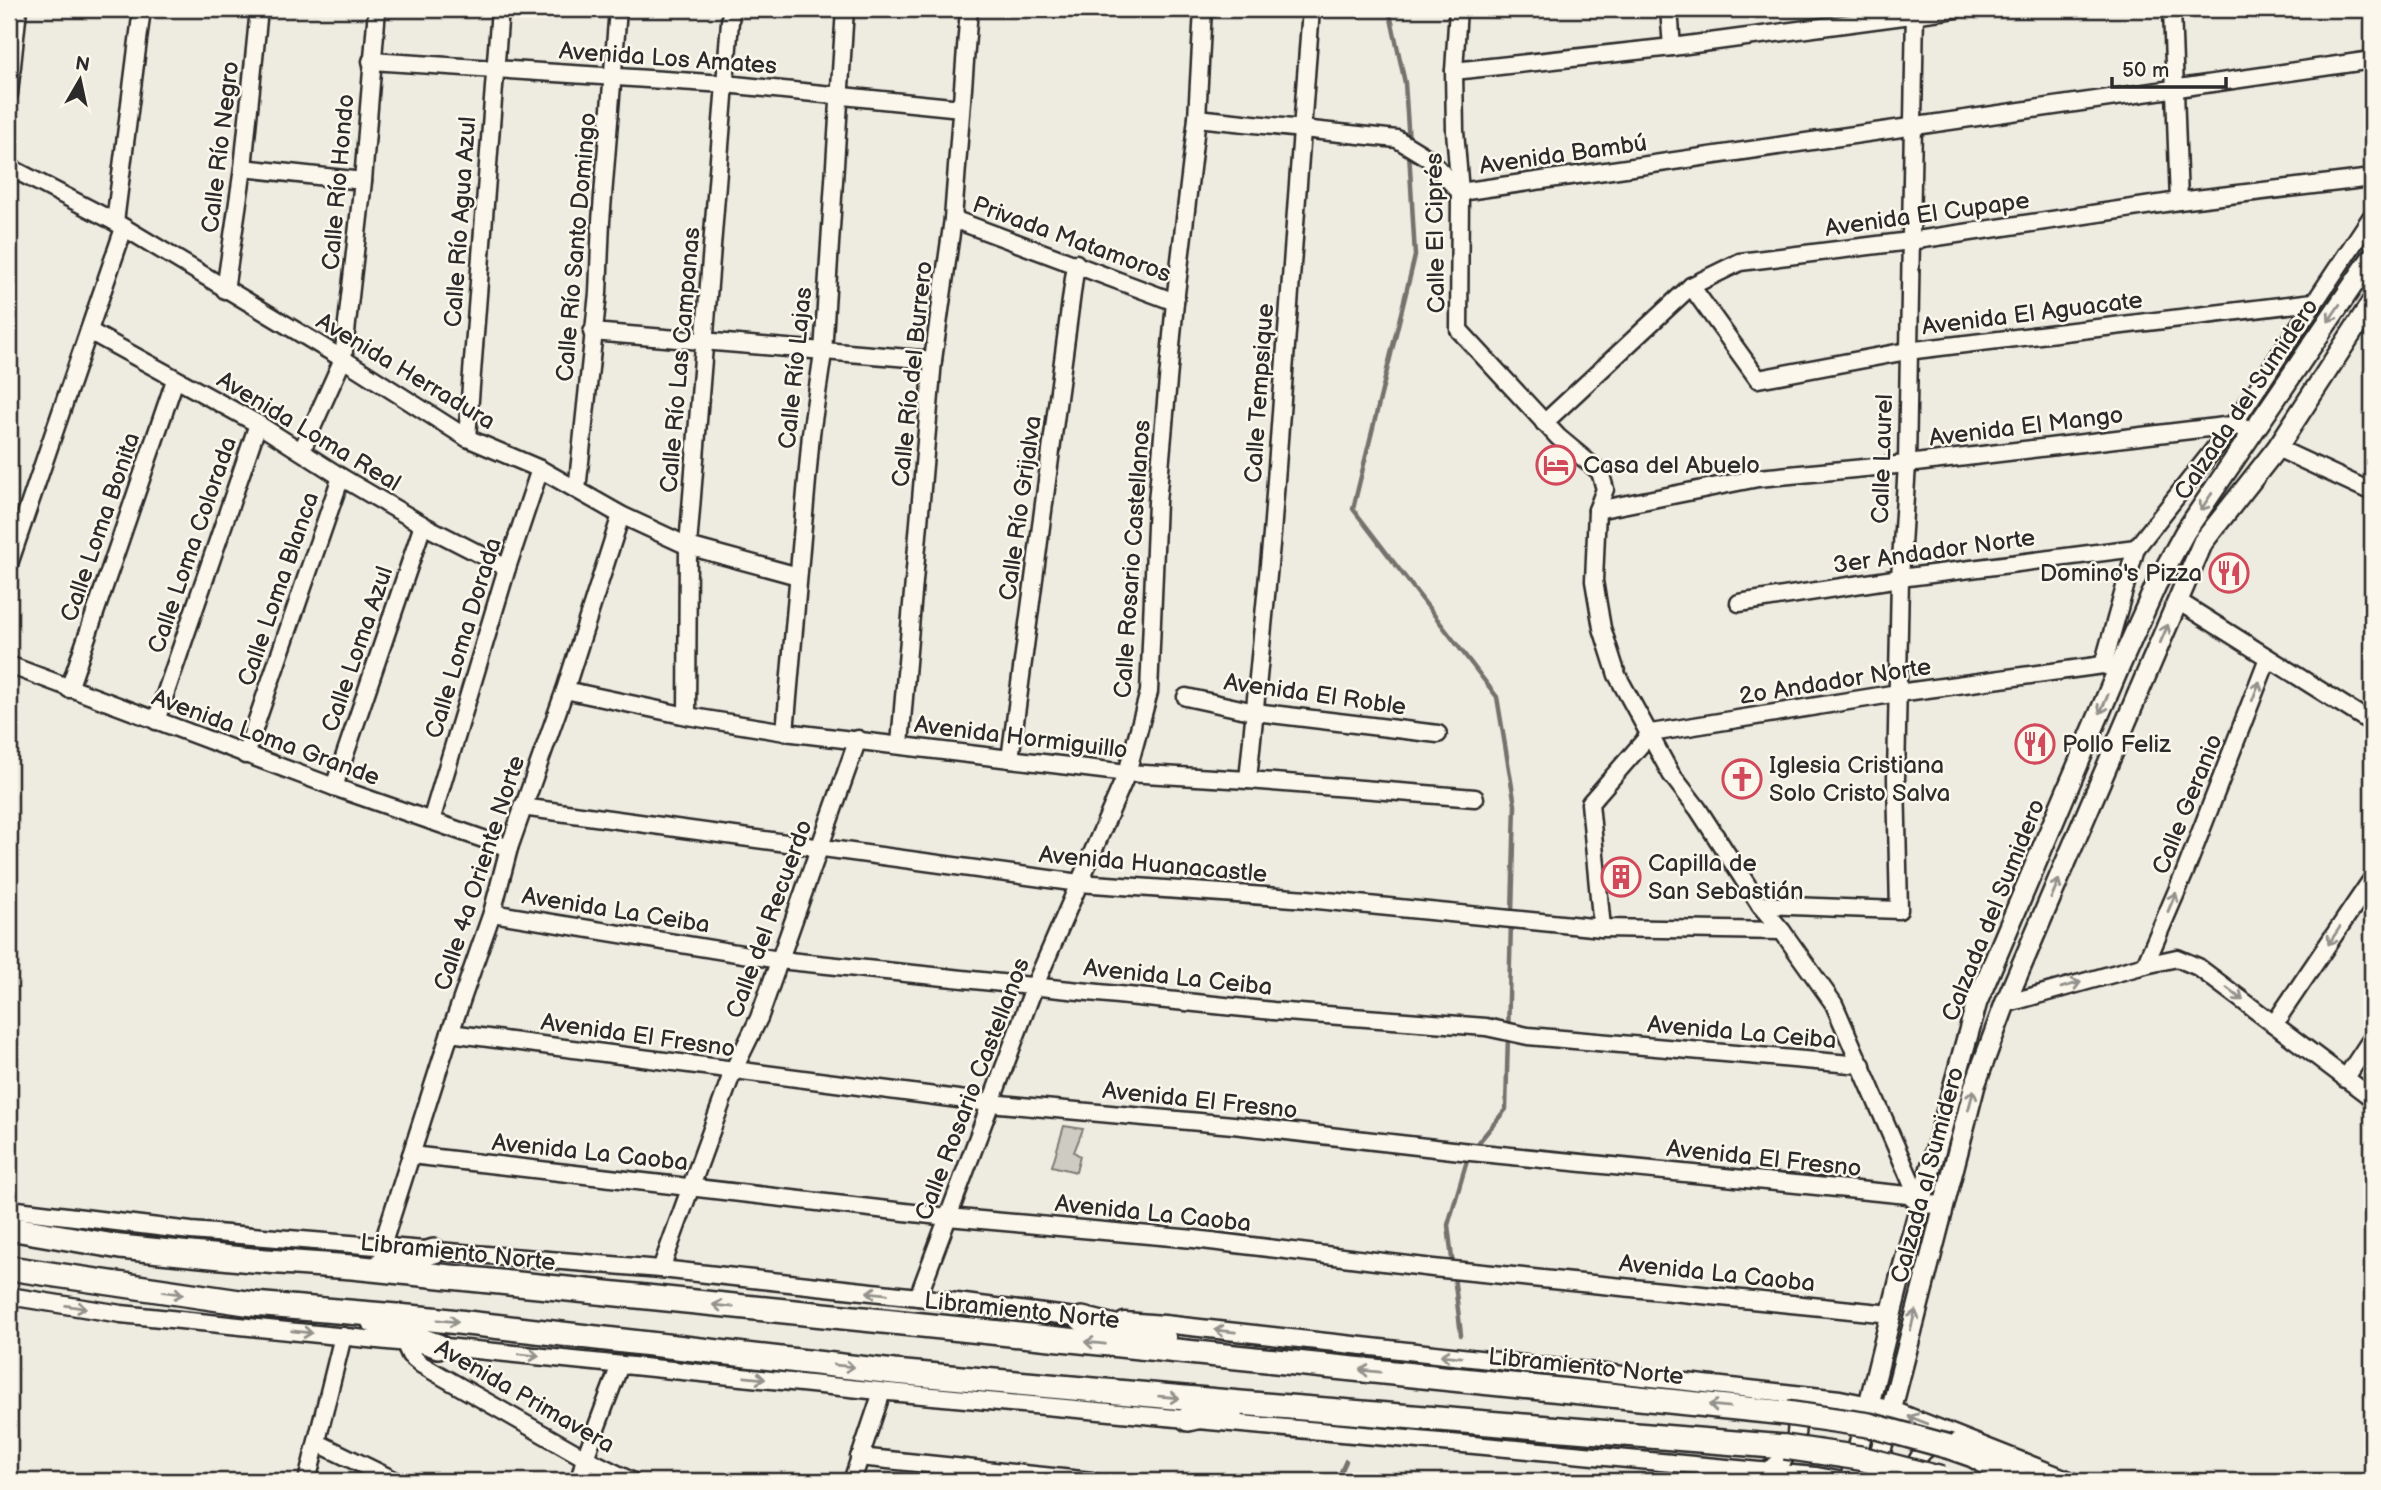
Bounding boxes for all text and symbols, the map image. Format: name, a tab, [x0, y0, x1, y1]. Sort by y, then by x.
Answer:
street label: Avenida Los Amates	[558, 36, 778, 81]
north arrow	[46, 46, 116, 116]
scale bar	[2112, 46, 2225, 90]
text: N	[74, 52, 91, 77]
text: 50 m	[2122, 58, 2169, 83]
street label: Calle Río Negro	[196, 60, 245, 235]
street label: Calle Río Hondo	[316, 93, 361, 271]
street label: Calle Río Santo Domingo	[550, 111, 603, 383]
street label: Calle Río Agua Azul	[439, 116, 482, 328]
street label: Avenida Bambú	[1477, 128, 1649, 181]
street label: Calle El Ciprés	[1420, 152, 1451, 314]
street label: Avenida El Cupape	[1823, 186, 2031, 243]
street label: Privada Matamoros	[969, 190, 1175, 289]
street label: Calle Río Las Campanas	[654, 226, 707, 494]
street label: Calle Río del Burrero	[886, 260, 939, 489]
street label: Calle Río Lajas	[773, 286, 818, 450]
street label: Avenida El Aguacate	[1920, 286, 2144, 341]
street label: Calzada del Sumidero	[2168, 293, 2325, 506]
street label: Calle Tempsique	[1239, 302, 1280, 484]
one-way arrow	[2327, 303, 2341, 323]
street label: Avenida Herradura	[311, 307, 500, 436]
street label: Avenida Loma Real	[212, 365, 406, 498]
street label: Calle Laurel	[1866, 394, 1899, 524]
street label: Avenida El Mango	[1927, 400, 2125, 453]
street label: Calle Río Grijalva	[993, 414, 1048, 602]
street label: Calle Rosario Castellanos	[1108, 419, 1157, 699]
street label: Calle Loma Bonita	[55, 429, 146, 625]
street label: Calle Loma Colorada	[142, 433, 243, 657]
hotel icon: Casa del Abuelo	[1535, 444, 1577, 486]
place label: Casa del Abuelo	[1583, 451, 1760, 480]
street label: Calle Loma Blanca	[232, 488, 325, 690]
one-way arrow	[2199, 491, 2213, 511]
street label: 3er Andador Norte	[1831, 523, 2037, 580]
street label: Calle Loma Dorada	[419, 534, 508, 742]
restaurant icon: Domino's Pizza	[2208, 552, 2250, 594]
place label: Domino's Pizza	[2040, 559, 2202, 588]
street label: Calle Loma Azul	[316, 562, 399, 736]
one-way arrow	[2158, 624, 2171, 646]
street label: 2o Andador Norte	[1737, 652, 1933, 711]
street label: Avenida El Roble	[1222, 667, 1408, 722]
one-way arrow	[2250, 680, 2263, 702]
street label: Avenida Loma Grande	[148, 683, 384, 792]
one-way arrow	[2097, 693, 2110, 715]
street label: Avenida Hormiguillo	[913, 710, 1129, 765]
restaurant icon: Pollo Feliz	[2014, 723, 2056, 765]
place label: Pollo Feliz	[2062, 730, 2171, 759]
street label: Calle Geranio	[2146, 730, 2229, 879]
place label: Iglesia Cristiana Solo Cristo Salva	[1769, 751, 1950, 808]
street label: Calle 4a Oriente Norte	[428, 752, 531, 995]
church icon: Iglesia Cristiana Solo Cristo Salva	[1721, 758, 1763, 800]
street label: Calzada del Sumidero	[1936, 795, 2051, 1026]
street label: Calle del Recuerdo	[720, 816, 819, 1022]
street label: Avenida Huanacastle	[1038, 840, 1268, 889]
place label: Capilla de San Sebastián	[1648, 849, 1803, 906]
building icon: Capilla de San Sebastián	[1600, 856, 1642, 898]
one-way arrow	[2049, 878, 2062, 900]
street label: Avenida La Ceiba	[520, 881, 712, 940]
one-way arrow	[2166, 892, 2179, 913]
one-way arrow	[2327, 925, 2341, 945]
street label: Avenida La Ceiba	[1082, 953, 1274, 1002]
street label: Calle Rosario Castellanos	[909, 954, 1036, 1225]
one-way arrow	[2060, 978, 2082, 991]
one-way arrow	[2225, 986, 2244, 1001]
street label: Avenida El Fresno	[539, 1008, 737, 1063]
street label: Avenida La Ceiba	[1646, 1010, 1838, 1055]
street label: Calzada al Sumidero	[1885, 1064, 1970, 1286]
street label: Avenida El Fresno	[1101, 1076, 1299, 1125]
one-way arrow	[1965, 1089, 1978, 1112]
street label: Avenida La Caoba	[490, 1128, 689, 1177]
street label: Avenida El Fresno	[1665, 1134, 1863, 1183]
street label: Avenida La Caoba	[1053, 1189, 1252, 1238]
street label: Libramiento Norte	[359, 1228, 557, 1277]
street label: Avenida La Caoba	[1617, 1249, 1816, 1298]
one-way arrow	[161, 1286, 184, 1299]
one-way arrow	[866, 1286, 889, 1299]
street label: Libramiento Norte	[923, 1286, 1121, 1335]
one-way arrow	[712, 1299, 734, 1312]
one-way arrow	[64, 1301, 87, 1314]
one-way arrow	[1907, 1309, 1920, 1332]
one-way arrow	[436, 1315, 459, 1328]
one-way arrow	[1214, 1325, 1236, 1338]
one-way arrow	[290, 1326, 313, 1339]
street label: Avenida Primavera	[430, 1333, 620, 1460]
one-way arrow	[1084, 1337, 1107, 1350]
street label: Libramiento Norte	[1487, 1342, 1685, 1391]
one-way arrow	[517, 1349, 539, 1362]
one-way arrow	[1440, 1349, 1462, 1362]
one-way arrow	[833, 1360, 855, 1373]
one-way arrow	[1360, 1364, 1382, 1377]
one-way arrow	[743, 1372, 766, 1385]
one-way arrow	[1157, 1391, 1179, 1404]
one-way arrow	[1708, 1399, 1730, 1412]
one-way arrow	[1907, 1413, 1929, 1425]

